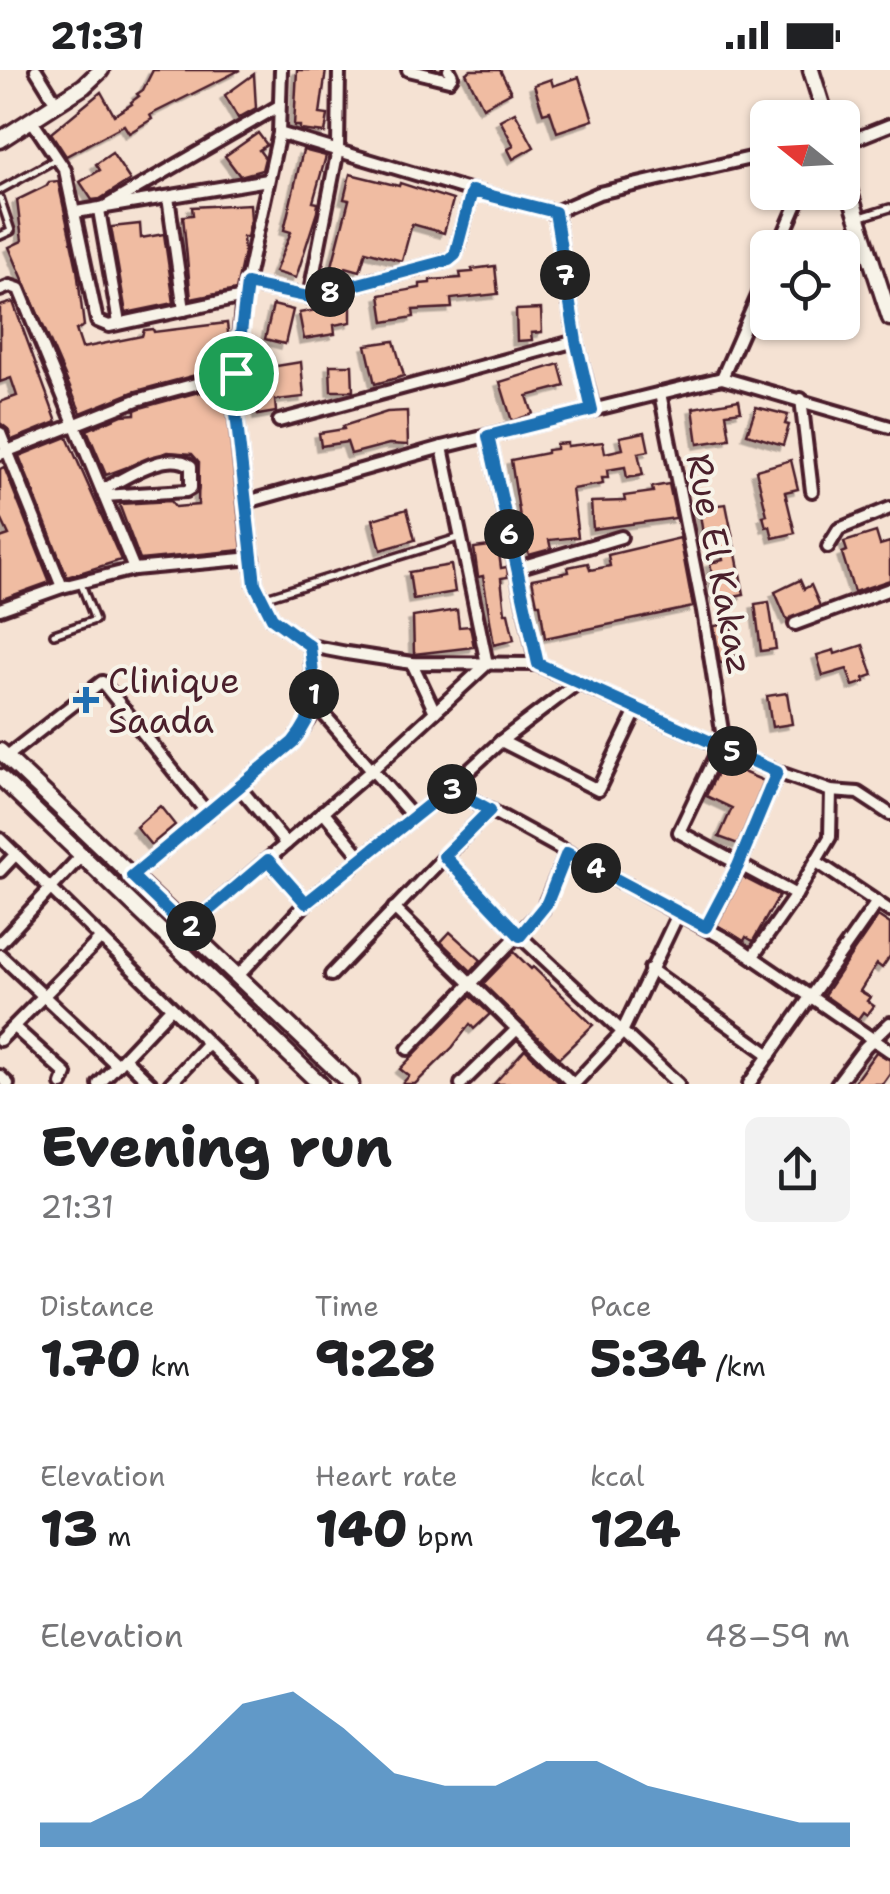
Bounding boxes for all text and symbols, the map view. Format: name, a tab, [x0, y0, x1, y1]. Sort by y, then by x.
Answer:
text: 21:31	[50, 10, 144, 61]
north arrow	[750, 100, 860, 210]
map controls	[750, 100, 860, 340]
button: locate	[750, 230, 860, 340]
pin: 7	[540, 250, 590, 300]
text: 7	[555, 256, 575, 294]
pin: 8	[305, 267, 355, 317]
text: 8	[320, 273, 340, 311]
pin	[194, 331, 279, 416]
icon: arrive	[209, 346, 264, 401]
street label: Rue El Kakaz	[676, 449, 764, 679]
pin: 6	[484, 509, 534, 559]
text: 6	[499, 515, 519, 553]
place label: Clinique Saada	[108, 657, 240, 744]
pin: 1	[289, 669, 339, 719]
text: 1	[308, 675, 320, 713]
marker: Clinique Saada	[73, 687, 99, 713]
pin: 5	[707, 726, 757, 776]
text: 5	[723, 732, 741, 770]
pin: 3	[427, 764, 477, 814]
text: 3	[442, 770, 462, 808]
pin: 4	[571, 843, 621, 893]
text: 4	[586, 849, 606, 887]
pin: 2	[166, 901, 216, 951]
text: 2	[181, 907, 201, 945]
text: Evening run	[40, 1110, 392, 1184]
button: share	[745, 1117, 850, 1222]
text: 21:31	[40, 1185, 114, 1228]
text: Distance	[40, 1287, 155, 1325]
text: Time	[315, 1287, 379, 1325]
text: Pace	[590, 1287, 652, 1325]
text: 1.70	[40, 1325, 141, 1392]
text: 9:28	[315, 1325, 436, 1392]
text: 5:34	[590, 1325, 706, 1392]
text: km	[141, 1347, 190, 1385]
text: /km	[706, 1347, 766, 1385]
text: Elevation	[40, 1457, 165, 1495]
text: Heart rate	[315, 1457, 458, 1495]
text: kcal	[590, 1457, 644, 1495]
text: 13	[40, 1495, 98, 1562]
text: 140	[315, 1495, 408, 1562]
text: 124	[590, 1495, 680, 1562]
text: m	[98, 1517, 132, 1555]
text: bpm	[408, 1517, 474, 1555]
text: Elevation	[40, 1614, 183, 1657]
text: 48–59 m	[705, 1614, 850, 1657]

